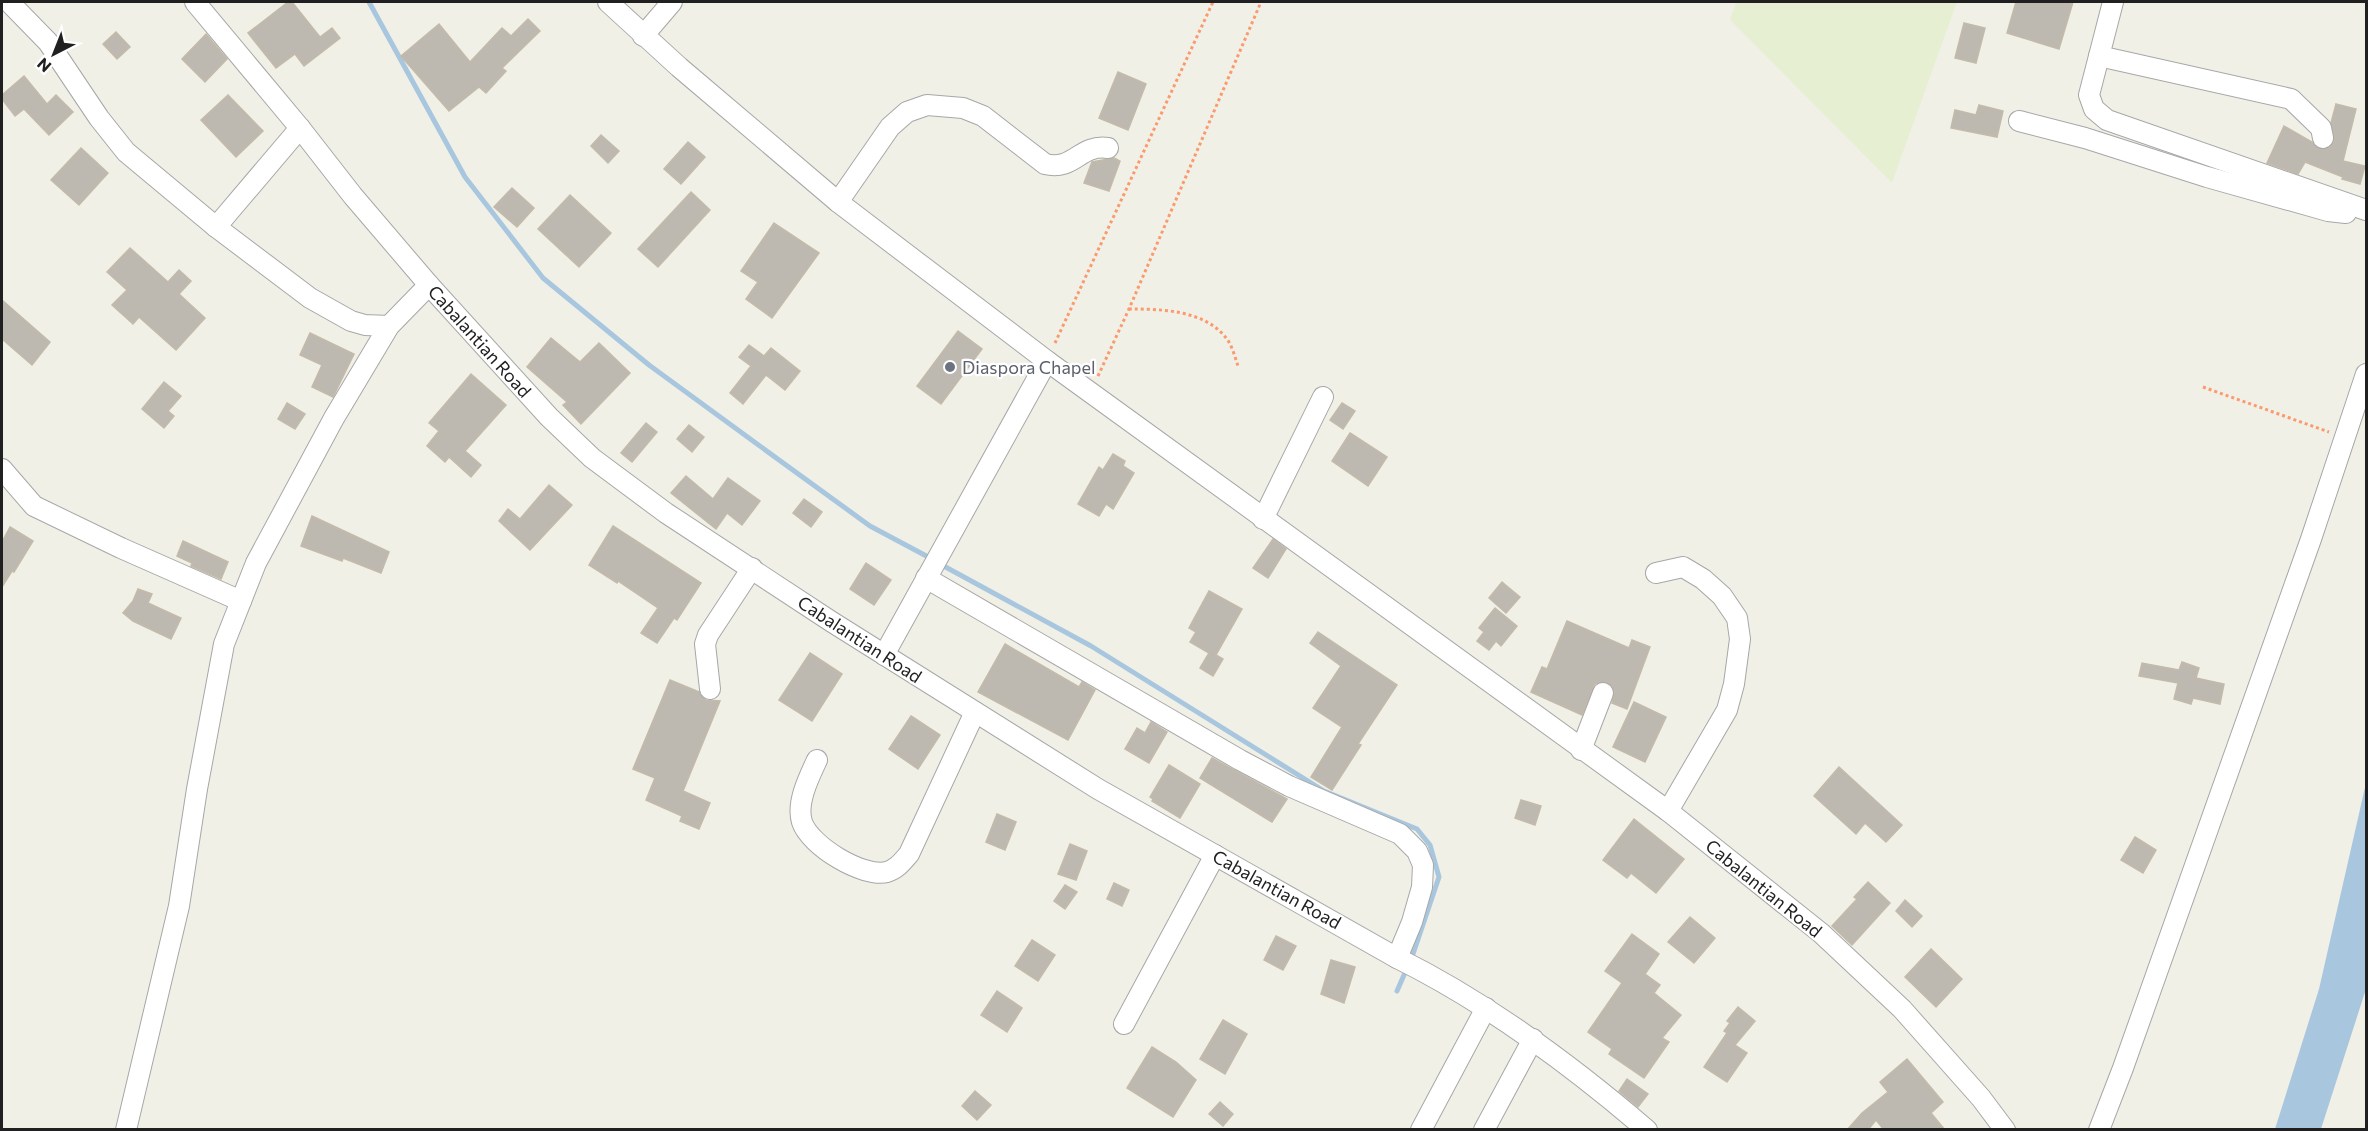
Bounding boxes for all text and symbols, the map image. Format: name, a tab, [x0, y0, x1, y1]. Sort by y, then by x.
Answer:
north arrow	[24, 24, 84, 84]
text: N	[33, 54, 54, 77]
street label: Cabalantian Road	[424, 280, 536, 402]
place label: Diaspora Chapel	[962, 356, 1096, 378]
marker: Diaspora Chapel	[943, 360, 957, 374]
street label: Cabalantian Road	[794, 591, 926, 687]
street label: Cabalantian Road	[1701, 834, 1827, 942]
street label: Cabalantian Road	[1209, 845, 1345, 933]

